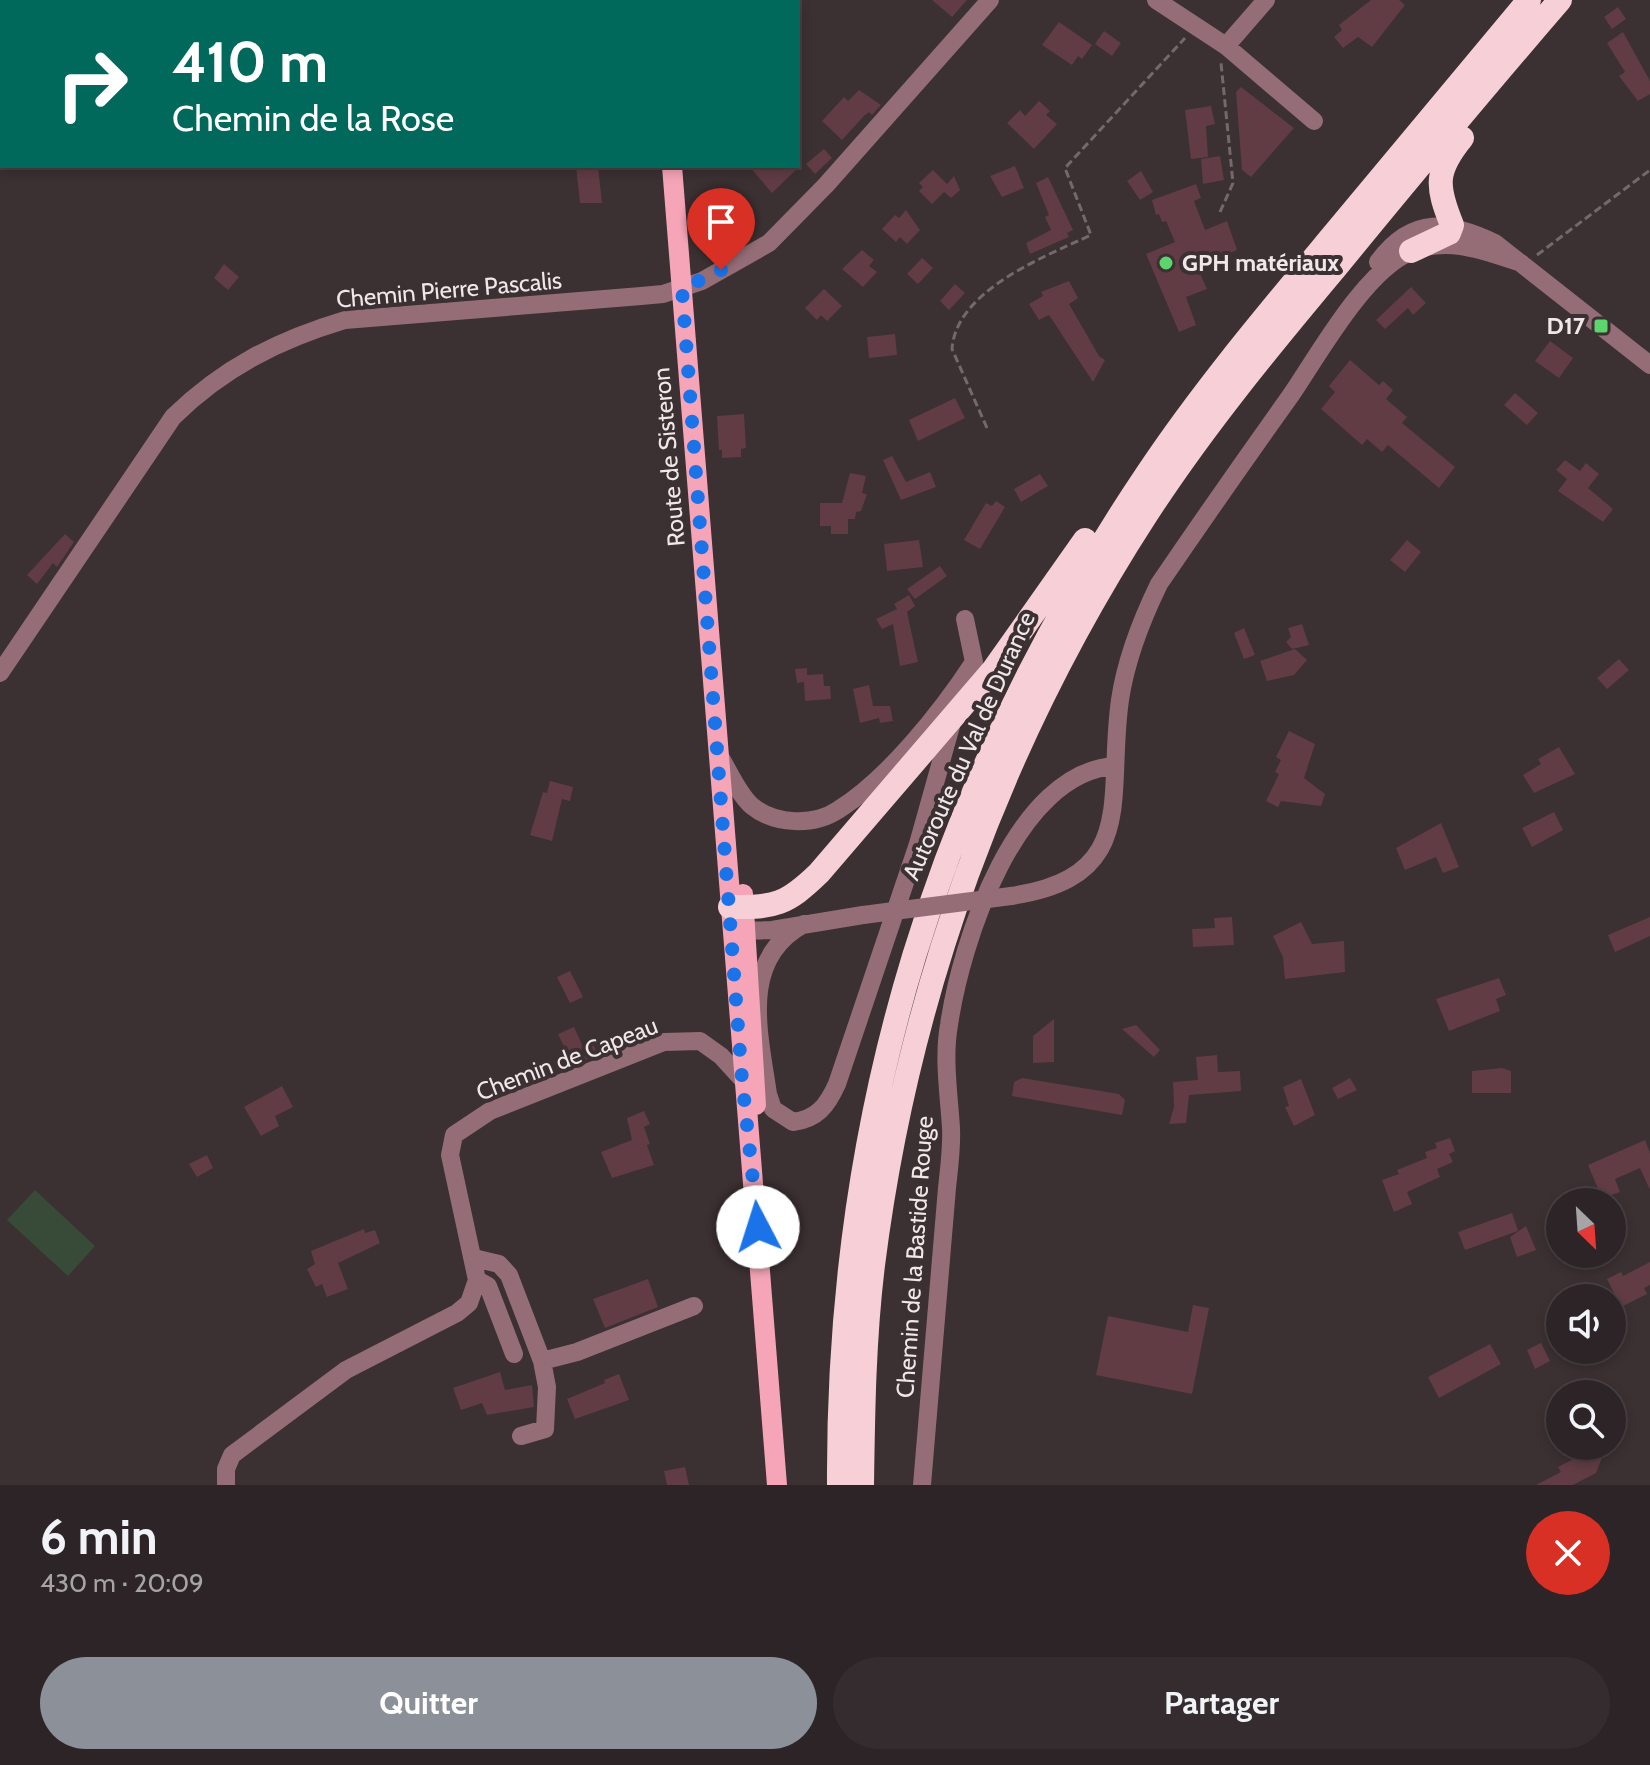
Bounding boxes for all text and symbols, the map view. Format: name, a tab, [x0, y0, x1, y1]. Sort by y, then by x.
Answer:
text: 410 m	[172, 28, 328, 96]
icon: right	[40, 32, 144, 136]
text: Chemin de la Rose	[172, 96, 454, 140]
pin	[687, 188, 755, 270]
icon: arrive	[699, 200, 743, 244]
place label: GPH matériaux	[1182, 248, 1339, 277]
marker: GPH matériaux	[1157, 254, 1175, 272]
street label: Chemin Pierre Pascalis	[335, 265, 563, 314]
place label: D17	[1547, 311, 1586, 340]
marker: D17	[1592, 317, 1610, 335]
street label: Route de Sisteron	[646, 366, 691, 548]
street label: Autoroute du Val de Durance	[896, 607, 1041, 885]
street label: Chemin de Capeau	[472, 1011, 662, 1106]
street label: Chemin de la Bastide Rouge	[890, 1115, 939, 1399]
position arrow	[716, 1185, 800, 1269]
north arrow	[1546, 1188, 1626, 1268]
map controls	[1546, 1188, 1626, 1460]
button: sound	[1546, 1284, 1626, 1364]
button: search	[1546, 1380, 1626, 1460]
text: 6 min	[40, 1508, 158, 1566]
button: close	[1526, 1511, 1610, 1595]
text: 430 m · 20:09	[40, 1567, 204, 1599]
button: Quitter	[40, 1657, 817, 1749]
button: Partager	[833, 1657, 1610, 1749]

